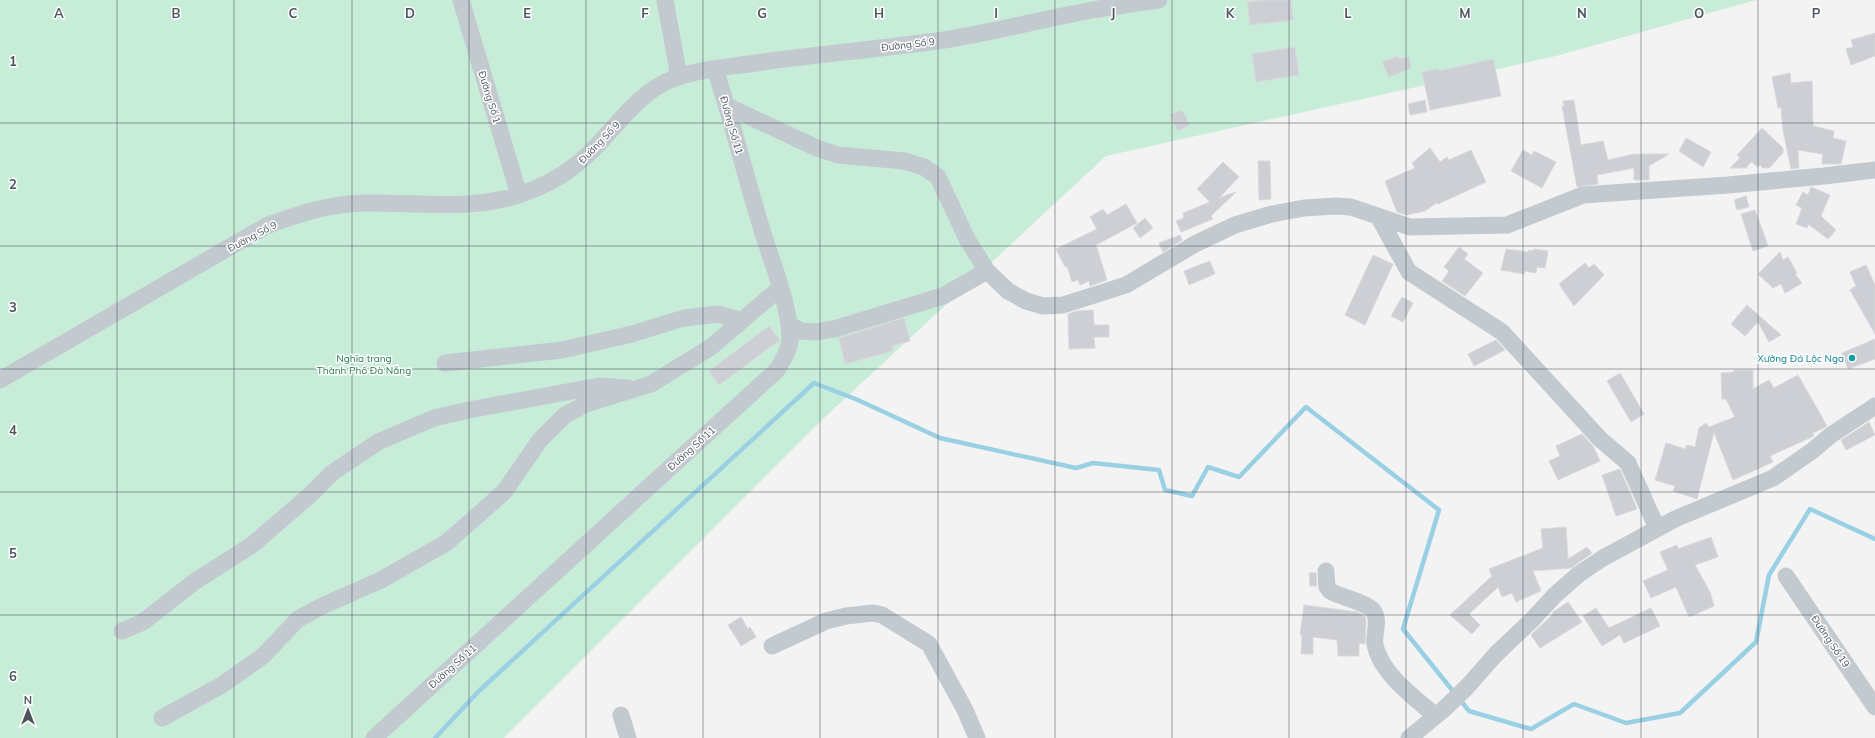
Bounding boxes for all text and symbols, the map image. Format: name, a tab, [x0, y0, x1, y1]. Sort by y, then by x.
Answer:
text: A	[54, 5, 64, 21]
text: B	[172, 5, 181, 21]
text: C	[289, 5, 298, 21]
text: D	[405, 5, 415, 21]
text: E	[523, 5, 531, 21]
text: F	[641, 5, 649, 21]
text: G	[757, 5, 767, 21]
text: H	[874, 5, 884, 21]
text: I	[994, 5, 998, 21]
text: J	[1111, 5, 1115, 21]
text: K	[1226, 5, 1236, 21]
text: L	[1344, 5, 1352, 21]
text: M	[1459, 5, 1471, 21]
text: N	[1577, 5, 1587, 21]
text: O	[1694, 5, 1704, 21]
text: P	[1812, 5, 1821, 21]
street label: Đường Số 9	[880, 35, 936, 54]
text: 1	[9, 53, 17, 69]
street label: Đường Số 1	[475, 69, 504, 125]
street label: Đường Số 11	[717, 95, 746, 156]
street label: Đường Số 9	[576, 118, 623, 166]
text: 2	[9, 176, 17, 192]
street label: Đường Số 9	[225, 218, 279, 255]
text: 3	[9, 299, 17, 315]
park label: Nghĩa trang Thành Phố Đà Nẵng	[317, 352, 411, 377]
place label: Xưởng Đá Lộc Nga	[1757, 352, 1844, 365]
marker: Xưởng Đá Lộc Nga	[1847, 353, 1857, 363]
text: 4	[9, 422, 17, 438]
street label: Đường Số 11	[665, 423, 718, 473]
text: 5	[9, 545, 17, 561]
street label: Đường Số 19	[1808, 613, 1853, 670]
street label: Đường Số 11	[426, 641, 479, 691]
text: 6	[9, 668, 17, 684]
north arrow	[8, 690, 48, 730]
text: N	[24, 693, 32, 707]

